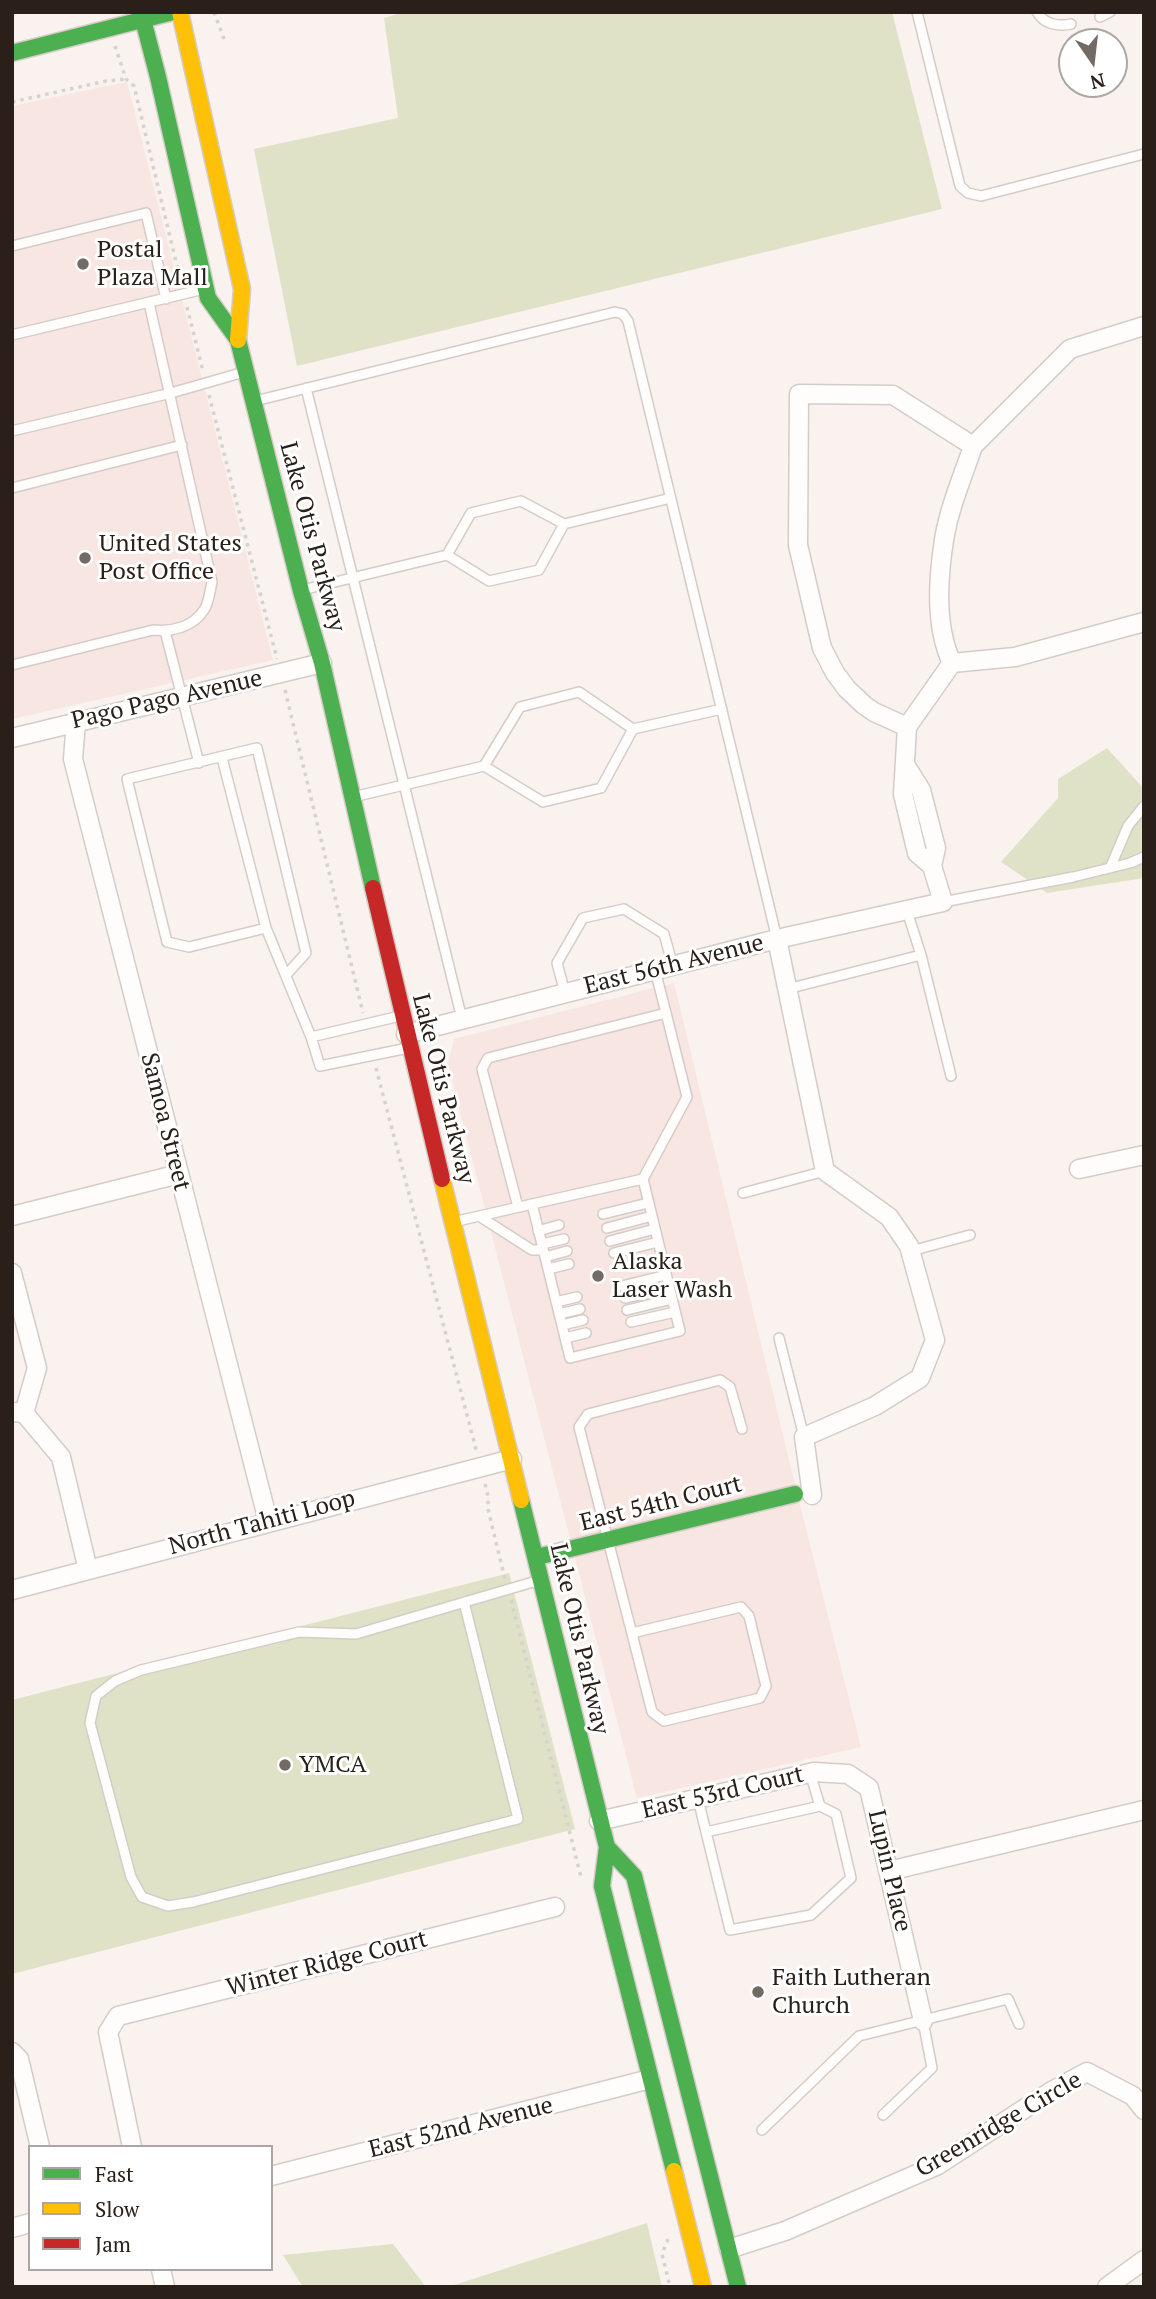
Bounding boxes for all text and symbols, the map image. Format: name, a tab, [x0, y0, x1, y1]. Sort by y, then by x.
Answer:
north arrow	[1058, 28, 1128, 98]
text: N	[1088, 68, 1108, 96]
place label: Postal Plaza Mall	[97, 236, 208, 292]
marker: Postal Plaza Mall	[75, 256, 91, 272]
street label: Lake Otis Parkway	[273, 439, 351, 635]
place label: United States Post Office	[99, 530, 242, 586]
marker: United States Post Office	[77, 550, 93, 566]
street label: Pago Pago Avenue	[69, 664, 265, 736]
street label: East 56th Avenue	[581, 929, 767, 1001]
street label: Lake Otis Parkway	[405, 991, 481, 1187]
street label: Samoa Street	[134, 1050, 196, 1194]
place label: Alaska Laser Wash	[612, 1248, 732, 1304]
marker: Alaska Laser Wash	[590, 1268, 606, 1284]
street label: East 54th Court	[577, 1470, 745, 1538]
street label: North Tahiti Loop	[166, 1484, 358, 1562]
street label: Lake Otis Parkway	[543, 1541, 615, 1737]
place label: YMCA	[299, 1751, 367, 1779]
marker: YMCA	[277, 1757, 293, 1773]
street label: East 53rd Court	[639, 1760, 807, 1826]
street label: Lupin Place	[861, 1807, 917, 1935]
street label: Winter Ridge Court	[223, 1925, 431, 2003]
place label: Faith Lutheran Church	[772, 1964, 931, 2020]
marker: Faith Lutheran Church	[750, 1984, 766, 2000]
street label: Greenridge Circle	[911, 2066, 1087, 2184]
street label: East 52nd Avenue	[366, 2091, 556, 2165]
legend	[28, 2145, 273, 2271]
text: Fast	[95, 2160, 134, 2188]
text: Slow	[95, 2195, 139, 2223]
text: Jam	[95, 2230, 131, 2258]

